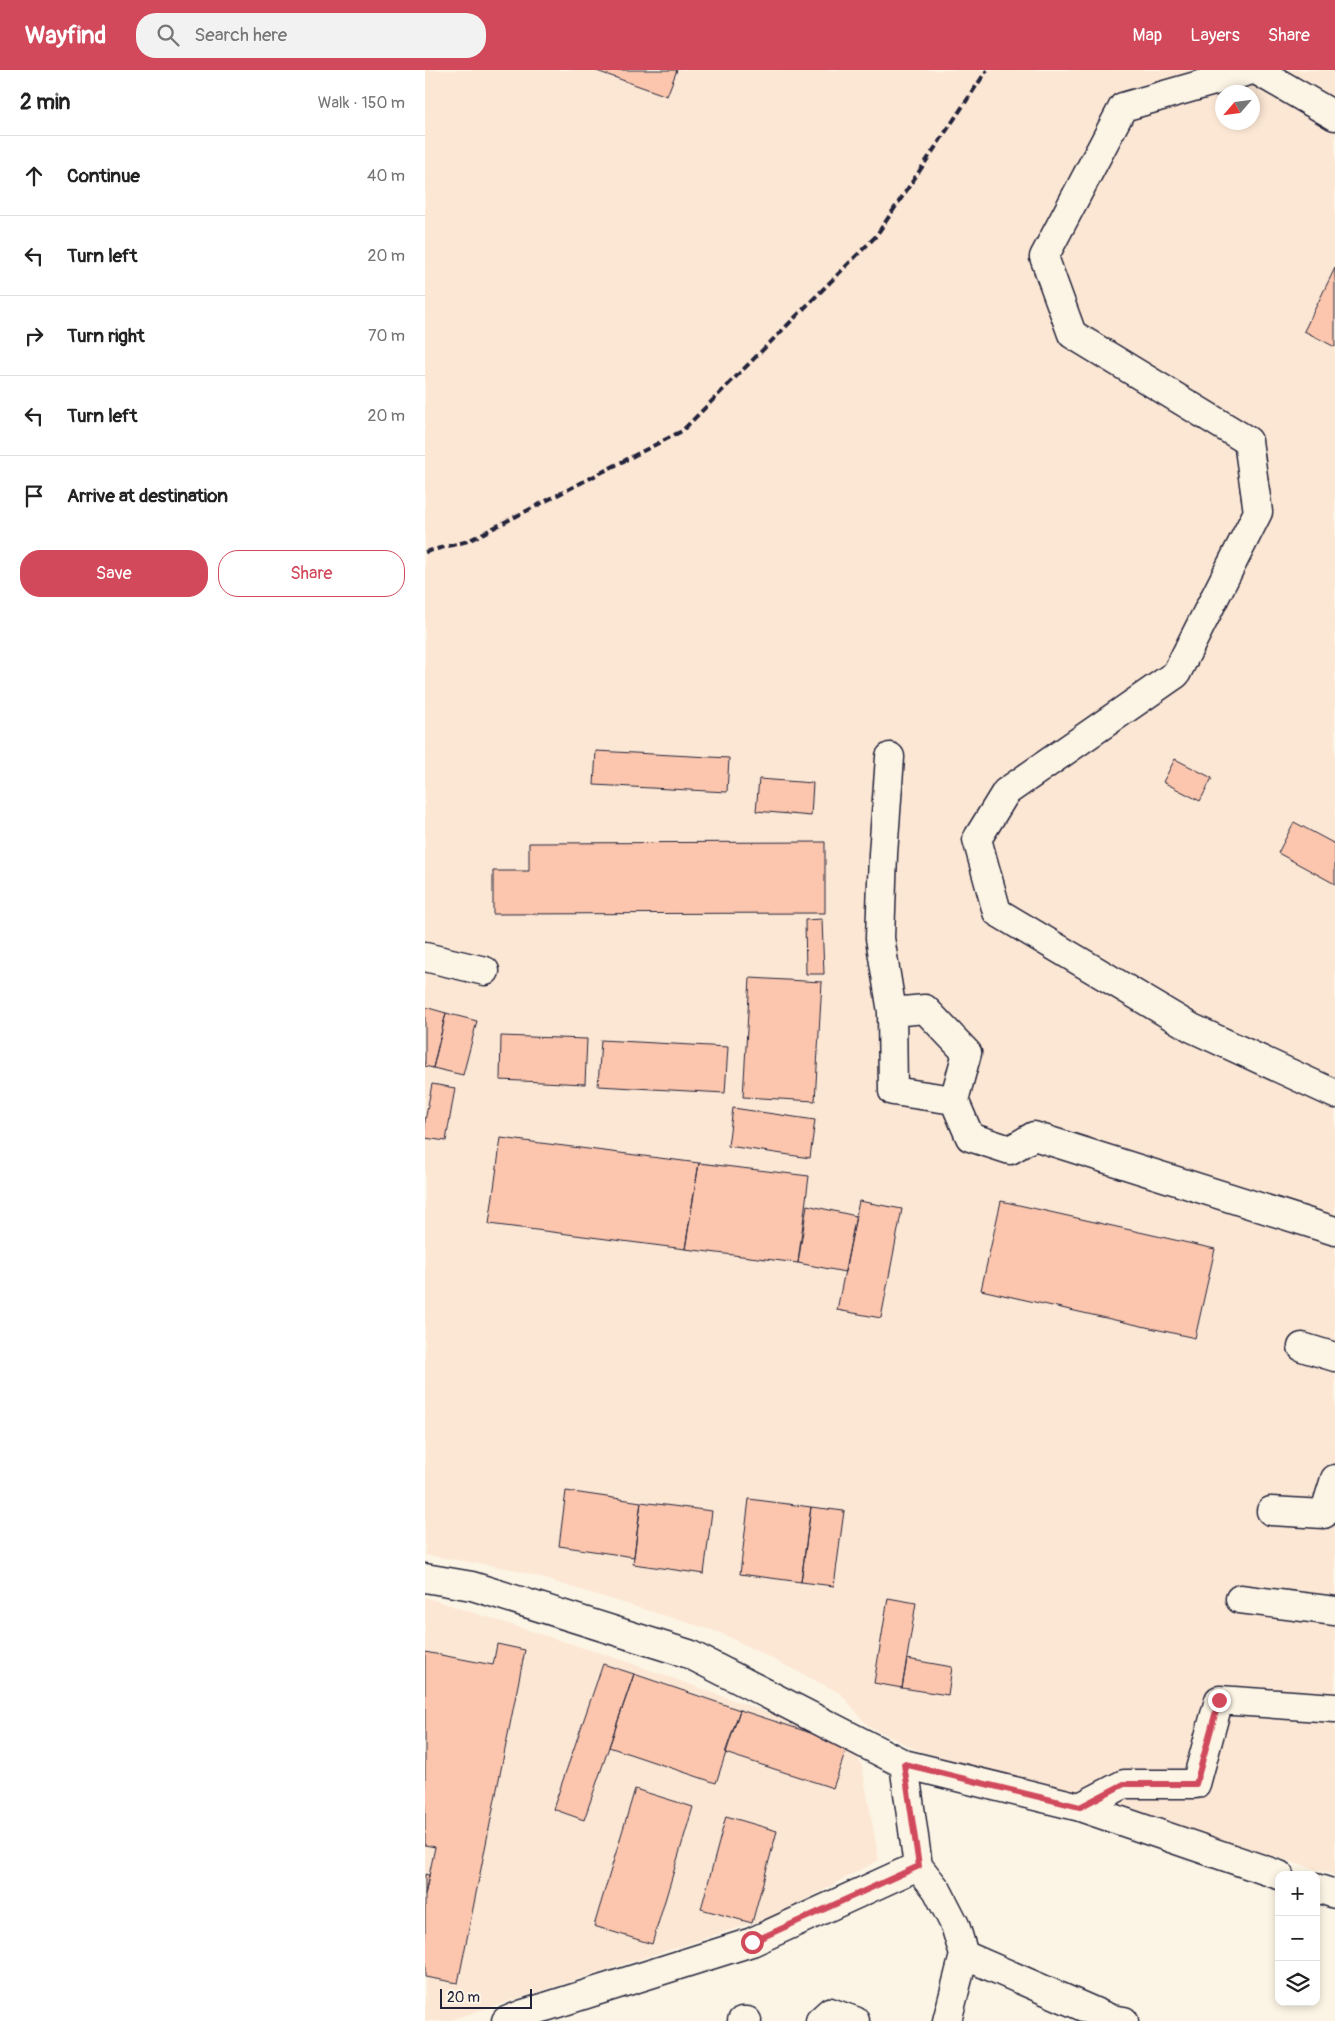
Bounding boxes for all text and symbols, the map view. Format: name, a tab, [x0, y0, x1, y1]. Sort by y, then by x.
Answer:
search box	[136, 13, 486, 58]
text: Wayfind	[25, 21, 106, 50]
icon: search	[154, 21, 182, 49]
text: Search here	[194, 23, 287, 47]
text: Map	[1133, 24, 1162, 47]
text: Layers	[1190, 24, 1240, 47]
text: Share	[1268, 24, 1310, 47]
north arrow	[1215, 85, 1260, 130]
text: 2 min	[20, 89, 70, 116]
text: Walk · 150 m	[318, 93, 405, 113]
icon: ahead	[20, 162, 48, 190]
text: Continue	[67, 164, 140, 188]
text: 40 m	[367, 166, 405, 186]
icon: left	[20, 242, 48, 270]
text: Turn left	[67, 244, 137, 268]
text: 20 m	[367, 246, 405, 266]
icon: right	[20, 322, 48, 350]
text: Turn right	[67, 324, 145, 348]
text: 70 m	[368, 326, 405, 346]
icon: left	[20, 402, 48, 430]
text: Turn left	[67, 404, 137, 428]
text: 20 m	[367, 406, 405, 426]
icon: arrive	[20, 482, 48, 510]
text: Arrive at destination	[67, 484, 228, 508]
button: Save	[20, 550, 208, 597]
button: Share	[218, 550, 405, 597]
route end	[1208, 1689, 1231, 1712]
map controls	[1275, 1871, 1320, 2006]
button: +	[1275, 1871, 1320, 1916]
button: −	[1275, 1916, 1320, 1961]
route start	[741, 1931, 764, 1954]
button: layers	[1275, 1961, 1320, 2006]
scale bar	[440, 1986, 533, 2009]
text: 20 m	[447, 1989, 480, 2006]

